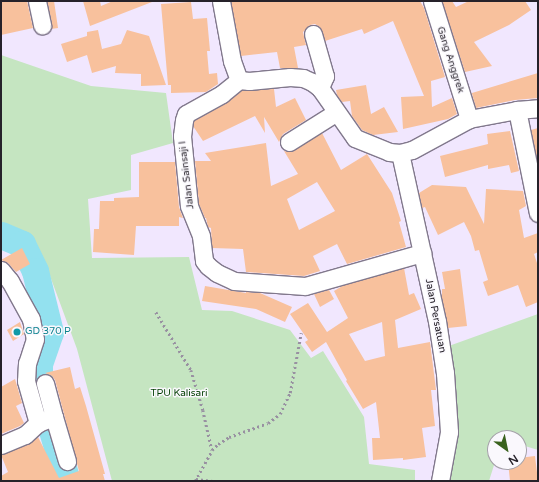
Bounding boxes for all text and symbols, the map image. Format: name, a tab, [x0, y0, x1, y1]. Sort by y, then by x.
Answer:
street label: Gang Anggrek	[434, 25, 466, 95]
street label: Jalan Sainsaji I	[177, 140, 197, 210]
street label: Jalan Persatuan	[422, 278, 448, 354]
place label: GD 370 P	[25, 326, 71, 338]
marker: GD 370 P	[12, 327, 22, 337]
park label: TPU Kalisari	[150, 388, 208, 400]
north arrow	[487, 430, 527, 470]
text: N	[506, 452, 521, 468]

